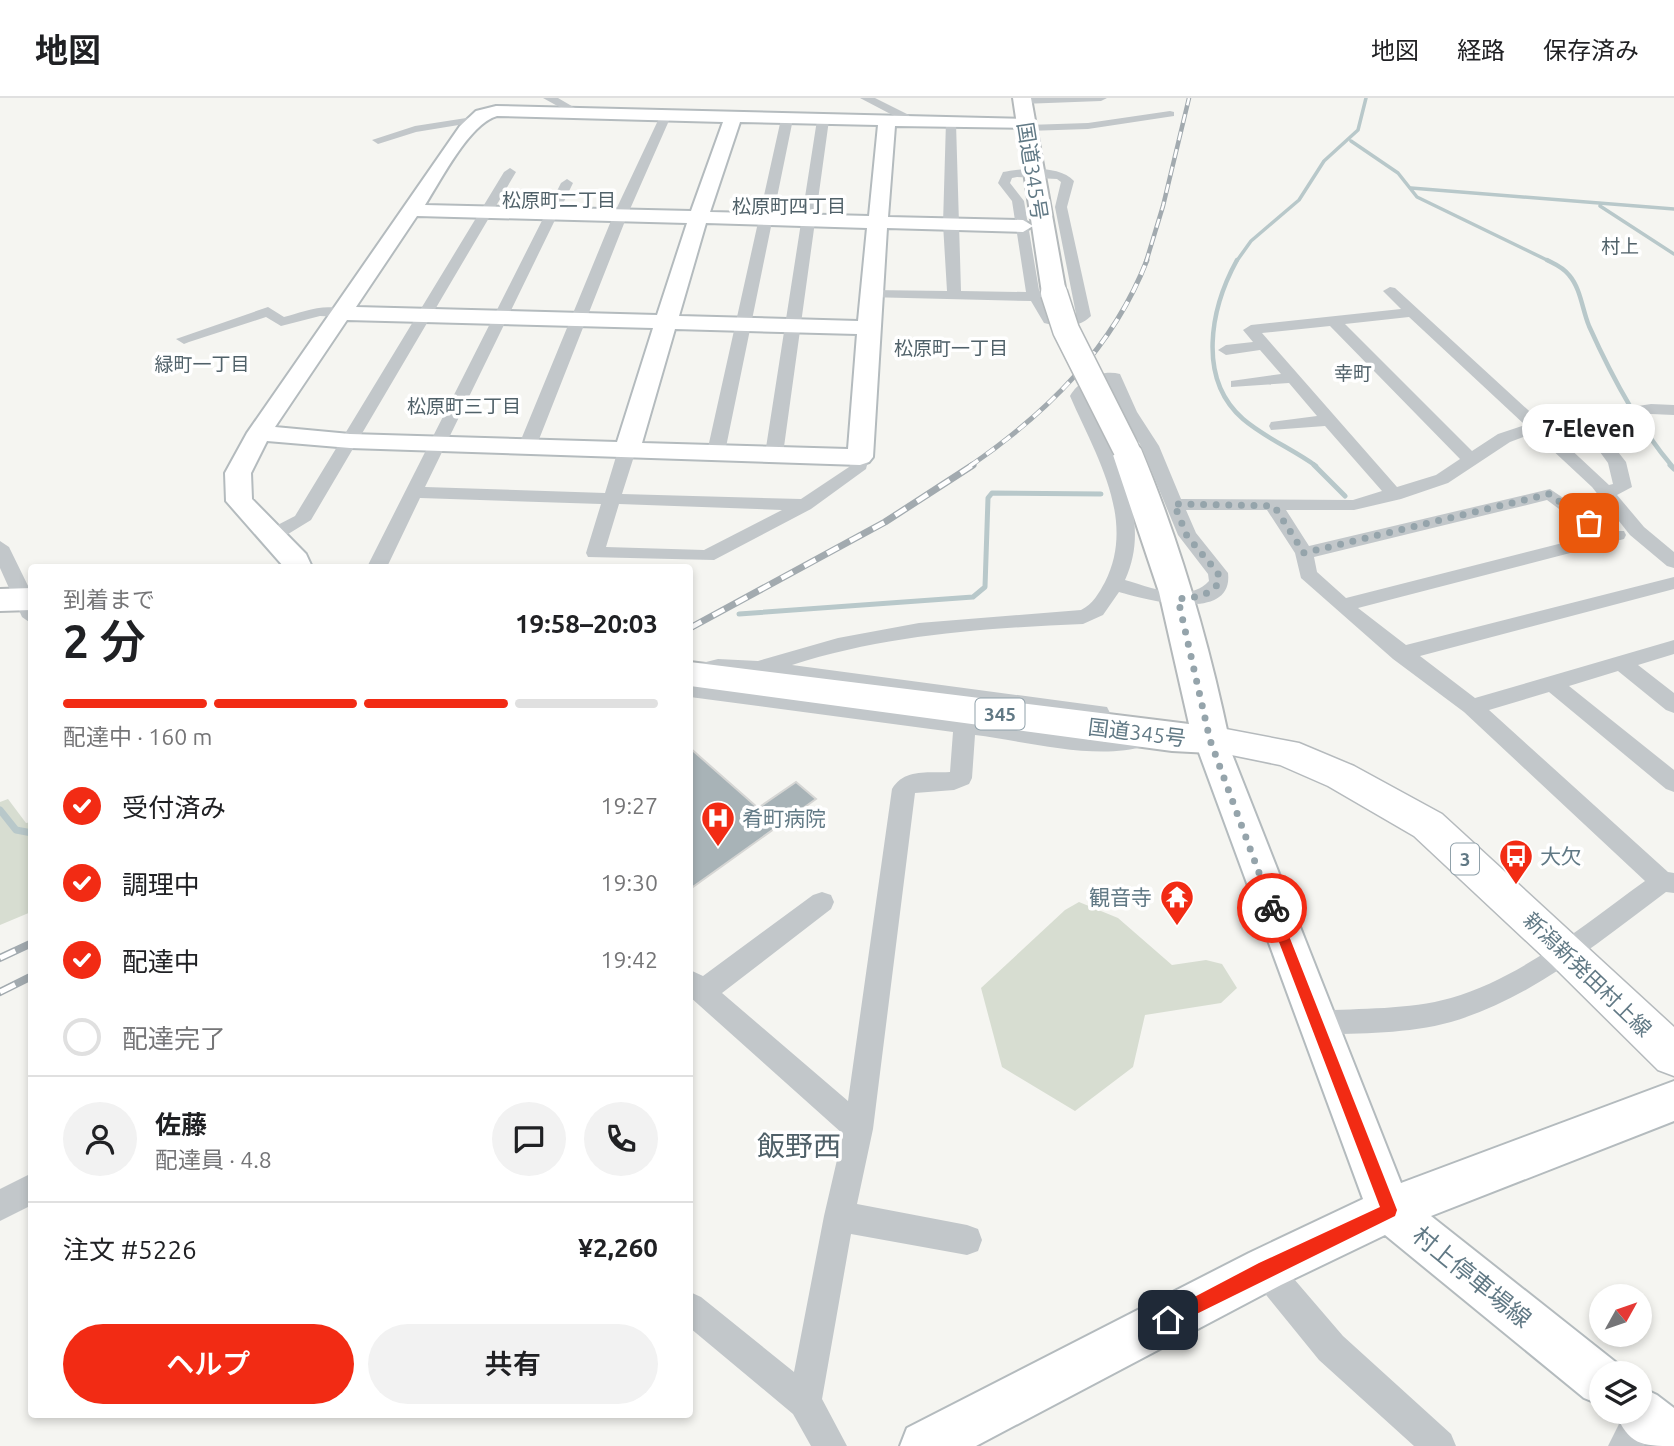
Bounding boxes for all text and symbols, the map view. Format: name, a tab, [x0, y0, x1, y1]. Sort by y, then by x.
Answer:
text: 地図	[35, 31, 101, 68]
text: 地図	[1371, 37, 1419, 64]
text: 経路	[1457, 37, 1505, 64]
text: 保存済み	[1543, 37, 1639, 64]
street label: 国道345号	[1013, 120, 1053, 222]
district label: 松原町二丁目	[502, 189, 616, 211]
district label: 松原町四丁目	[732, 195, 846, 217]
district label: 村上	[1601, 235, 1639, 257]
district label: 松原町一丁目	[894, 337, 1008, 359]
district label: 緑町一丁目	[154, 353, 250, 375]
district label: 幸町	[1334, 362, 1372, 384]
district label: 松原町三丁目	[407, 395, 521, 417]
callout: 7-Eleven	[1522, 404, 1656, 453]
text: 7-Eleven	[1542, 416, 1635, 441]
pin	[1559, 493, 1619, 553]
icon: bag	[1570, 504, 1608, 542]
text: 到着まで	[63, 587, 155, 612]
text: 19:58–20:03	[515, 609, 658, 638]
text: 2 分	[63, 615, 146, 667]
road number: 345	[976, 698, 1024, 730]
street label: 国道345号	[1087, 714, 1187, 750]
text: 配達中 · 160 m	[63, 724, 212, 749]
icon: check	[63, 787, 101, 825]
text: 受付済み	[122, 793, 226, 822]
text: 19:27	[600, 793, 658, 818]
hospital icon: 肴町病院	[699, 799, 737, 848]
place label: 肴町病院	[742, 806, 826, 830]
bus stop icon: 大欠	[1497, 837, 1535, 886]
road number: 3	[1451, 844, 1479, 874]
place label: 大欠	[1540, 844, 1582, 868]
icon: check	[63, 864, 101, 902]
text: 調理中	[122, 870, 200, 899]
text: 19:30	[600, 870, 658, 895]
courier	[1237, 873, 1307, 943]
temple icon: 観音寺	[1158, 878, 1196, 927]
place label: 観音寺	[1089, 885, 1152, 909]
icon: bike	[1253, 889, 1291, 927]
street label: 新潟新発田村上線	[1519, 907, 1657, 1041]
icon: check	[63, 941, 101, 979]
text: 配達中	[122, 947, 200, 976]
text: 19:42	[600, 947, 658, 972]
text: 配達完了	[122, 1024, 226, 1053]
button: person	[63, 1102, 137, 1176]
button: chat	[492, 1102, 566, 1176]
button: phone	[584, 1102, 658, 1176]
text: 佐藤	[155, 1110, 207, 1139]
district label: 飯野西	[757, 1130, 841, 1161]
text: 配達員 · 4.8	[155, 1147, 272, 1172]
street label: 村上停車場線	[1408, 1221, 1536, 1333]
text: ¥2,260	[578, 1233, 658, 1262]
text: 注文 #5226	[63, 1235, 197, 1264]
north arrow	[1589, 1284, 1652, 1348]
map controls	[1589, 1284, 1652, 1424]
pin	[1138, 1290, 1198, 1350]
icon: home	[1149, 1301, 1187, 1339]
button: ヘルプ	[63, 1324, 354, 1404]
button: 共有	[368, 1324, 658, 1404]
button: layers	[1589, 1361, 1652, 1424]

